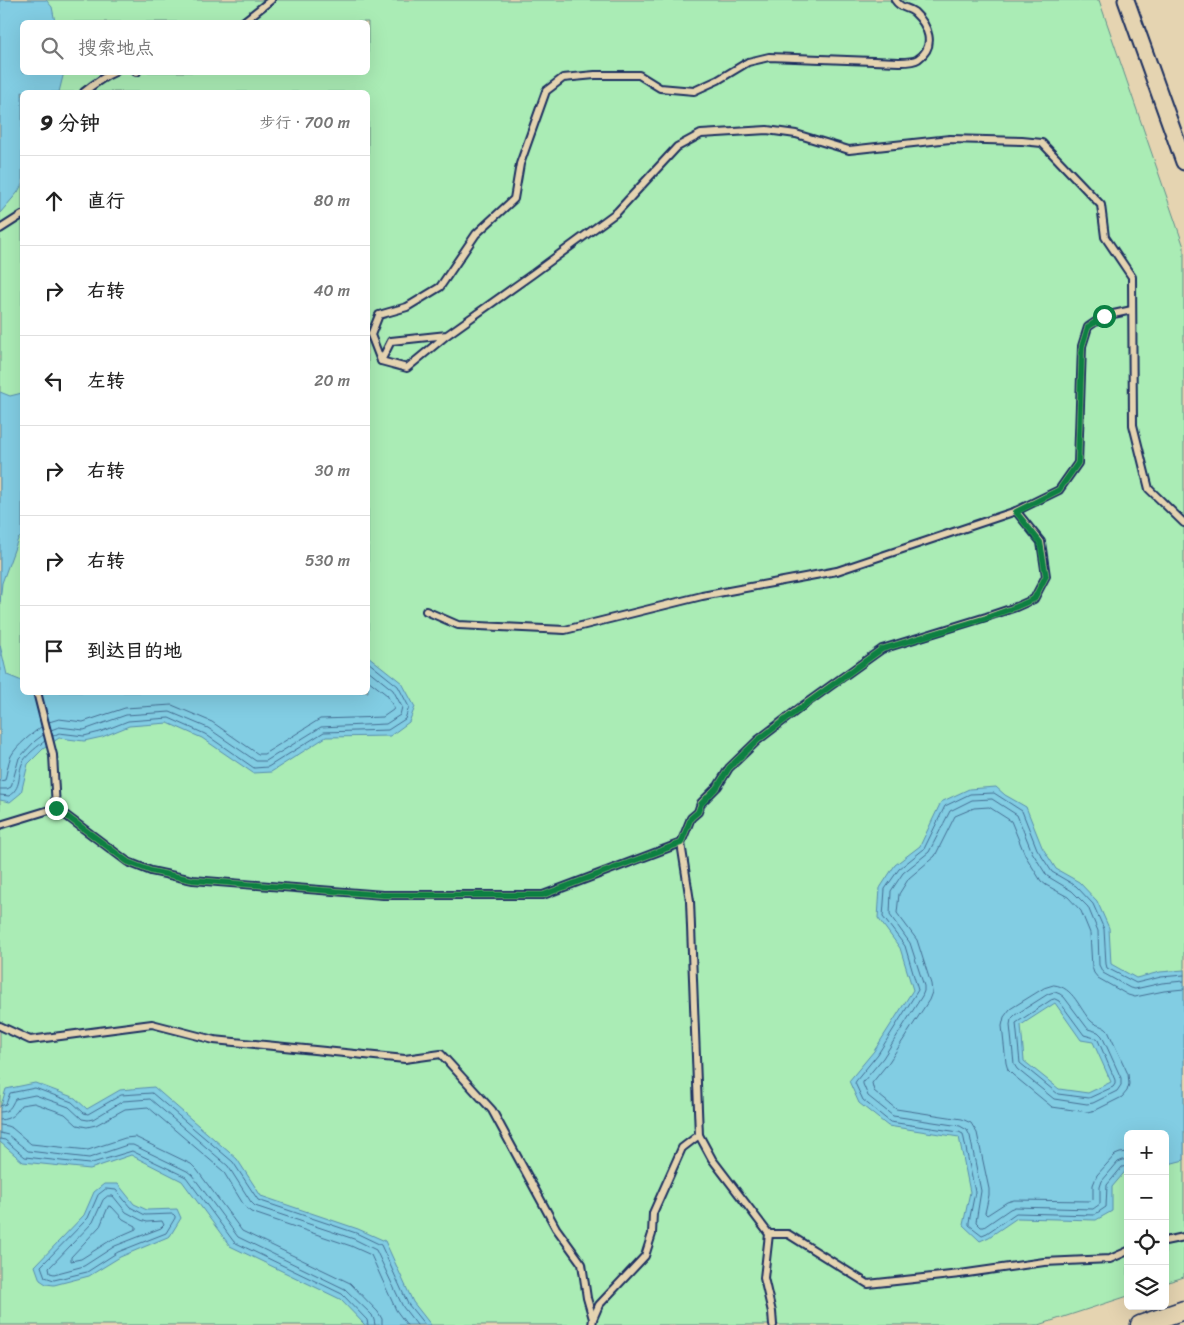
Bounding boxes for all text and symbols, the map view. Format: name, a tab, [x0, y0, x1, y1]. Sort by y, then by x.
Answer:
search box	[20, 20, 370, 75]
text: 搜索地点	[78, 31, 154, 64]
icon: search	[38, 34, 66, 62]
text: 9 分钟	[40, 104, 100, 142]
text: 步行 · 700 m	[260, 108, 350, 137]
text: 直行	[87, 184, 125, 217]
text: 80 m	[314, 186, 350, 215]
icon: ahead	[40, 187, 68, 215]
text: 右转	[87, 274, 125, 307]
text: 40 m	[313, 276, 350, 305]
icon: right	[40, 277, 68, 305]
route start	[1093, 305, 1116, 328]
text: 左转	[87, 364, 125, 397]
text: 20 m	[314, 366, 350, 395]
icon: left	[40, 367, 68, 395]
text: 右转	[87, 454, 125, 487]
text: 30 m	[315, 456, 350, 485]
icon: right	[40, 457, 68, 485]
text: 右转	[87, 544, 125, 577]
text: 530 m	[305, 546, 350, 575]
icon: right	[40, 547, 68, 575]
text: 到达目的地	[87, 634, 182, 667]
icon: arrive	[40, 637, 68, 665]
route end	[45, 797, 68, 820]
map controls	[1124, 1130, 1169, 1310]
button: +	[1124, 1130, 1169, 1175]
button: −	[1124, 1175, 1169, 1220]
button: locate	[1124, 1220, 1169, 1265]
button: layers	[1124, 1265, 1169, 1310]

